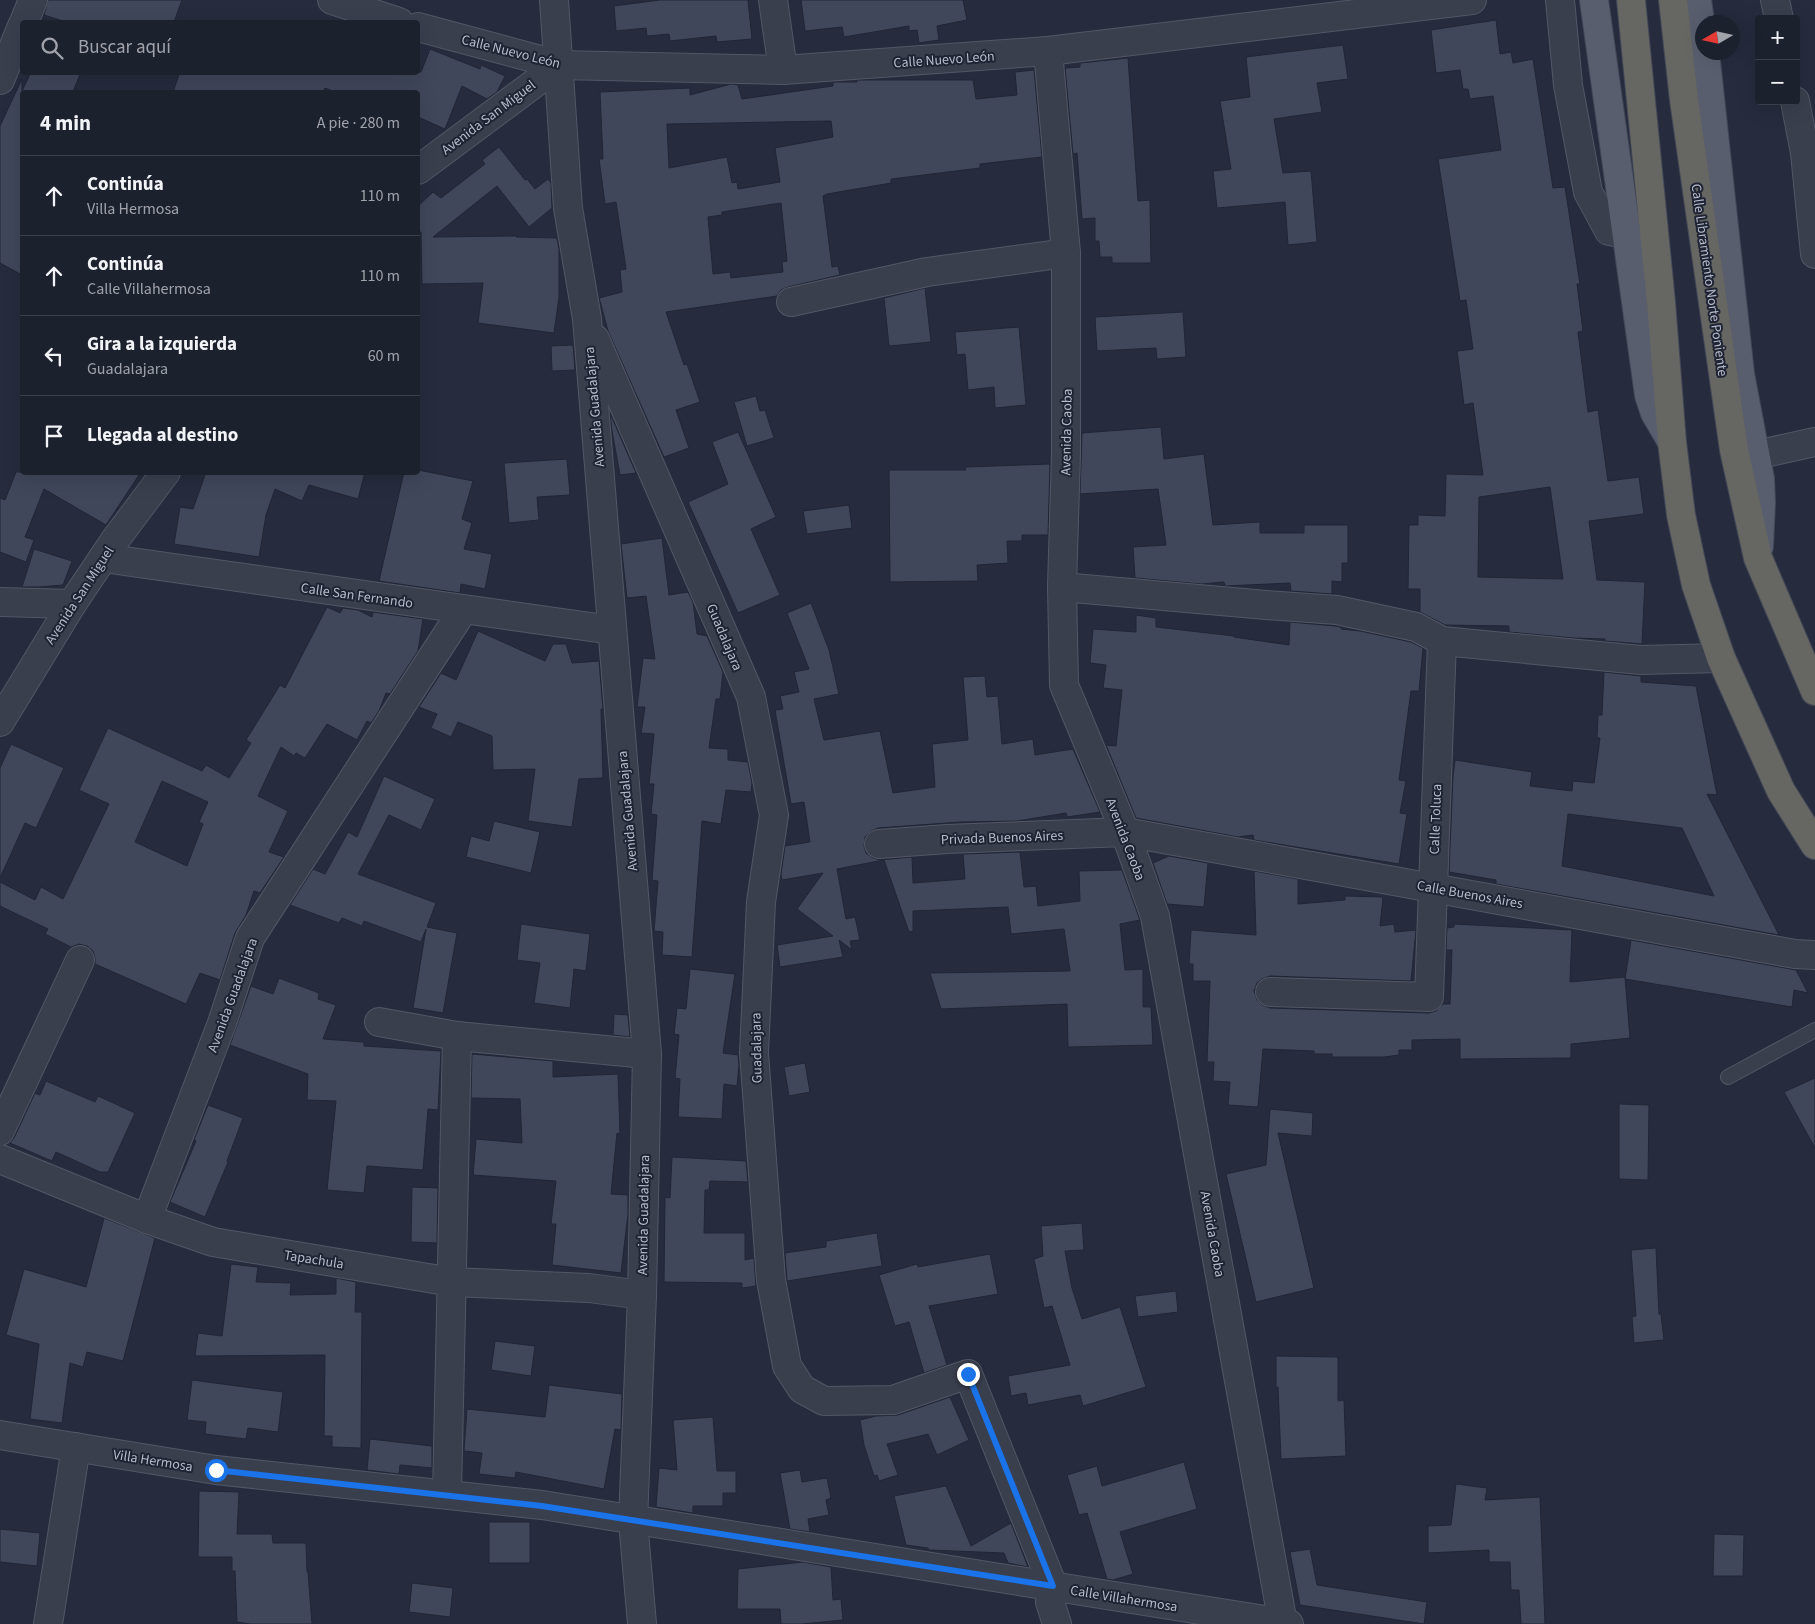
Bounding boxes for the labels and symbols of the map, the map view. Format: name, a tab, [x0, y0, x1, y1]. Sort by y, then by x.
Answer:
north arrow	[1695, 15, 1740, 60]
street label: Calle Nuevo León	[459, 30, 562, 74]
street label: Calle Nuevo León	[893, 46, 995, 74]
street label: Avenida San Miguel	[437, 75, 540, 160]
street label: Calle Libramiento Norte Poniente	[1686, 183, 1732, 378]
street label: Avenida Guadalajara	[580, 346, 610, 468]
street label: Avenida Caoba	[1056, 388, 1078, 476]
street label: Avenida San Miguel	[41, 542, 119, 649]
street label: Calle San Fernando	[299, 578, 414, 614]
street label: Guadalajara	[701, 601, 747, 674]
street label: Avenida Guadalajara	[613, 750, 643, 872]
street label: Calle Toluca	[1425, 783, 1447, 855]
street label: Avenida Caoba	[1100, 795, 1150, 884]
street label: Privada Buenos Aires	[941, 826, 1064, 850]
street label: Calle Buenos Aires	[1415, 876, 1524, 914]
street label: Avenida Guadalajara	[203, 935, 263, 1055]
street label: Guadalajara	[746, 1012, 768, 1084]
street label: Avenida Guadalajara	[633, 1155, 655, 1275]
street label: Avenida Caoba	[1195, 1190, 1229, 1279]
street label: Tapachula	[282, 1245, 345, 1275]
route end	[957, 1363, 980, 1386]
street label: Villa Hermosa	[111, 1445, 194, 1477]
route start	[205, 1459, 228, 1482]
street label: Calle Villahermosa	[1069, 1581, 1179, 1617]

